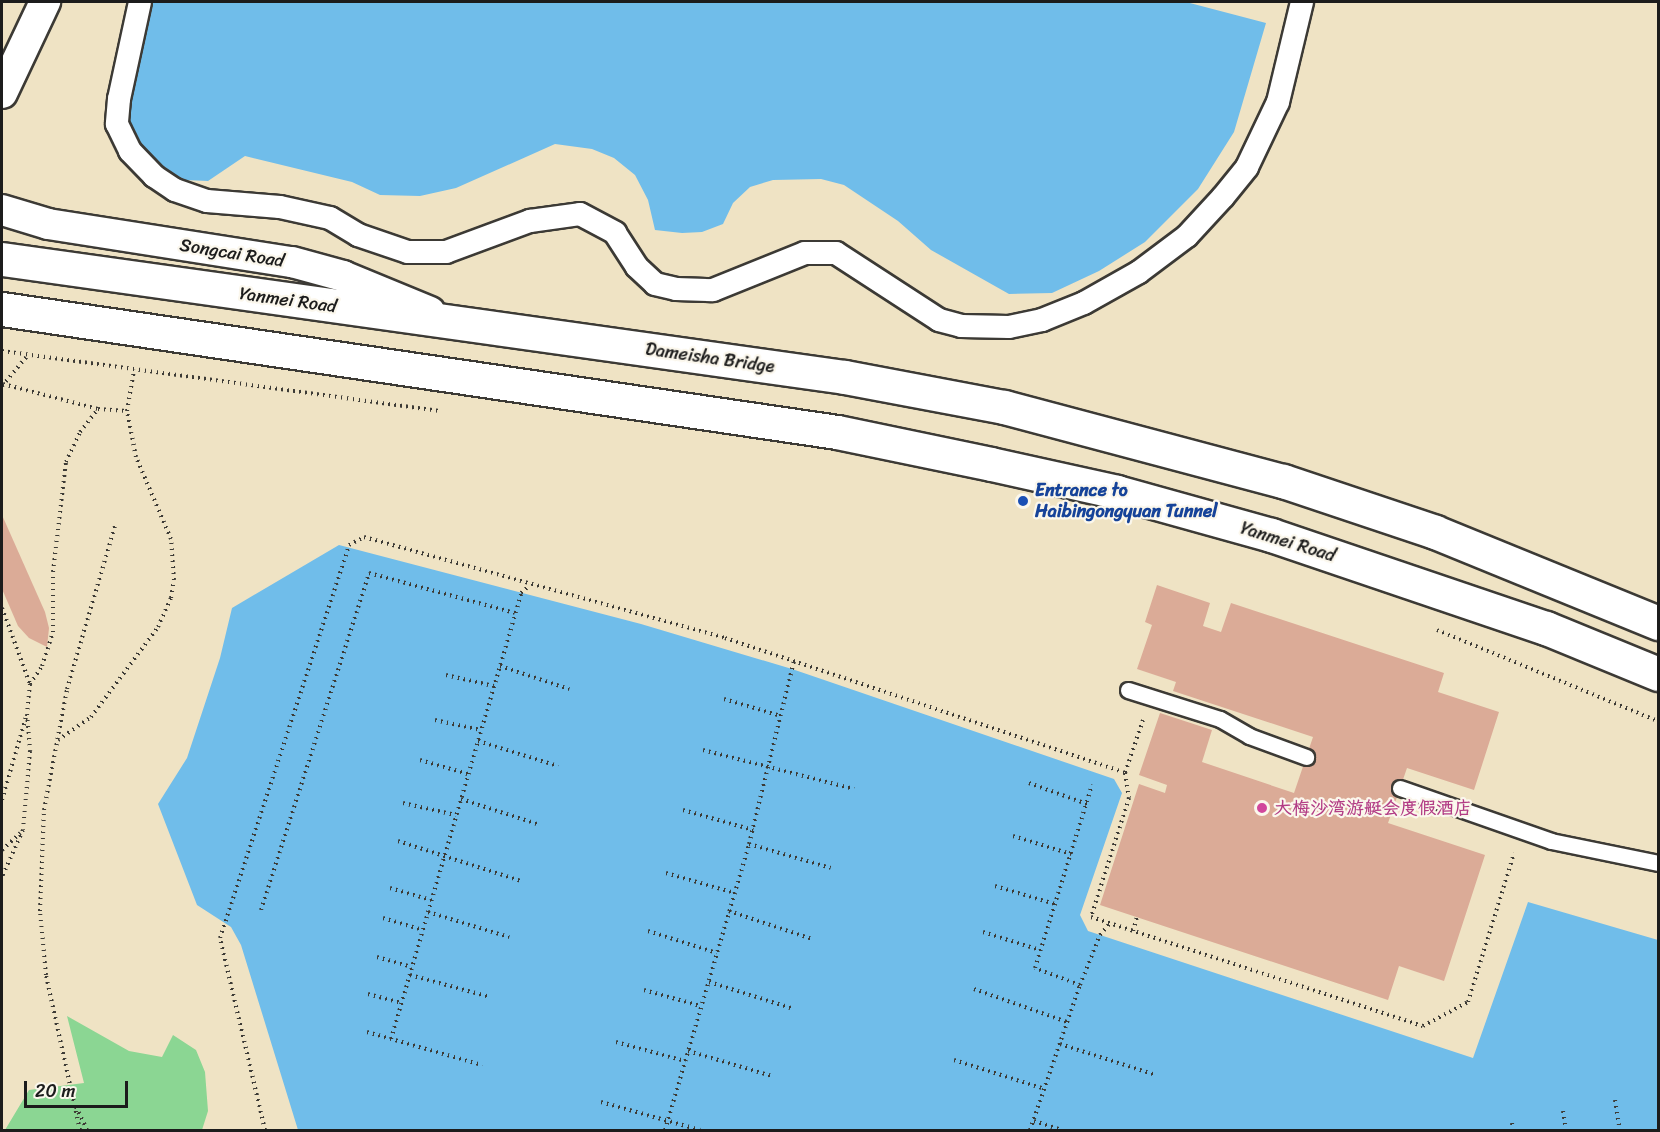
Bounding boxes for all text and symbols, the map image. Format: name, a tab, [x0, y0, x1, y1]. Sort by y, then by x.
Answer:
street label: Songcai Road	[178, 234, 286, 272]
street label: Yanmei Road	[238, 282, 338, 318]
street label: Dameisha Bridge	[644, 338, 776, 378]
place label: Entrance to Haibingongyuan Tunnel	[1035, 480, 1217, 522]
marker: Entrance to Haibingongyuan Tunnel	[1016, 494, 1030, 508]
street label: Yanmei Road	[1238, 517, 1338, 567]
place label: 大梅沙湾游艇会度假酒店	[1274, 797, 1472, 819]
marker: 大梅沙湾游艇会度假酒店	[1255, 801, 1269, 815]
scale bar	[27, 1069, 130, 1107]
text: 20 m	[35, 1075, 75, 1107]

